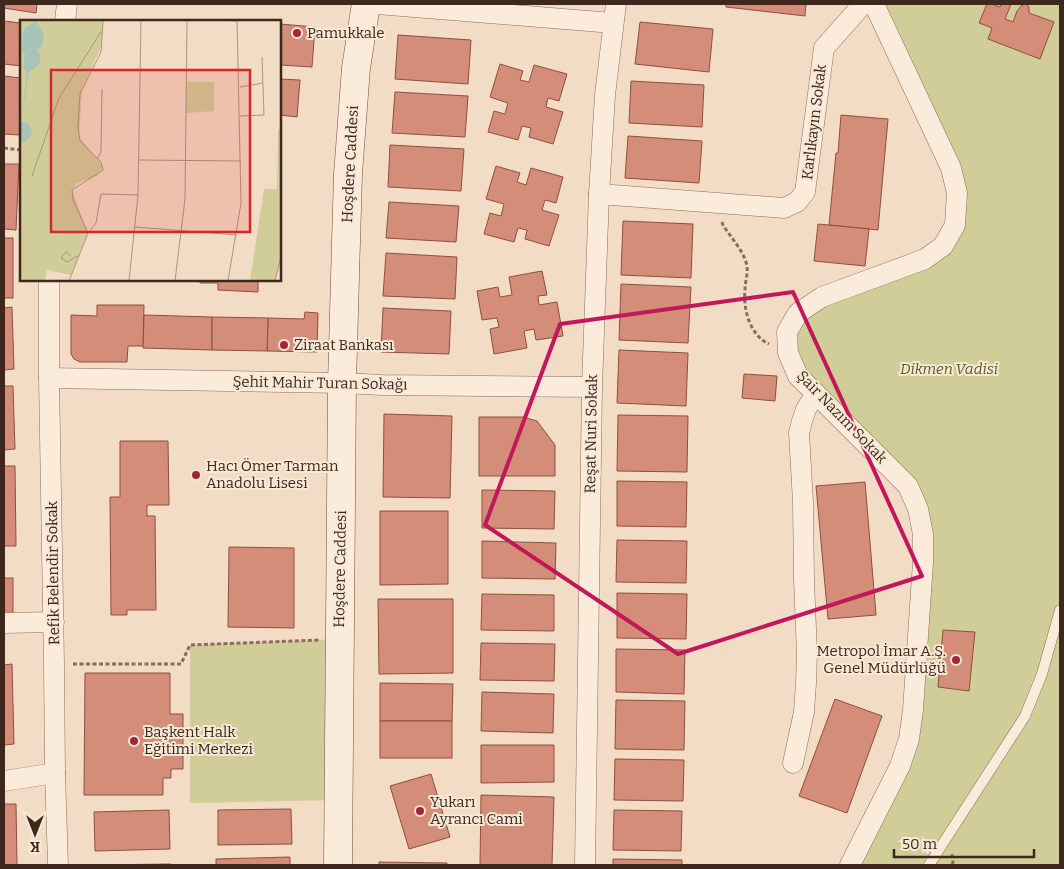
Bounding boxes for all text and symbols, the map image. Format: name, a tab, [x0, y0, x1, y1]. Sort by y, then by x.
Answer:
inset map	[20, 20, 281, 281]
place label: Pamukkale	[307, 24, 384, 42]
marker: Pamukkale	[291, 27, 303, 39]
street label: Karlıkayın Sokak	[798, 63, 830, 181]
street label: Hoşdere Caddesi	[338, 104, 362, 223]
place label: Ziraat Bankası	[294, 336, 394, 354]
marker: Ziraat Bankası	[278, 339, 290, 351]
park label: Dikmen Vadisi	[900, 360, 998, 378]
street label: Şair Nazım Sokak	[793, 367, 891, 467]
street label: Şehit Mahir Turan Sokağı	[232, 372, 408, 394]
street label: Reşat Nuri Sokak	[581, 374, 601, 494]
place label: Hacı Ömer Tarman Anadolu Lisesi	[206, 457, 339, 492]
marker: Hacı Ömer Tarman Anadolu Lisesi	[190, 469, 202, 481]
street label: Refik Belendir Sokak	[43, 500, 63, 645]
street label: Hoşdere Caddesi	[330, 510, 350, 628]
place label: Metropol İmar A.Ş. Genel Müdürlüğü	[816, 642, 946, 677]
marker: Metropol İmar A.Ş. Genel Müdürlüğü	[950, 654, 962, 666]
place label: Başkent Halk Eğitimi Merkezi	[144, 723, 253, 758]
marker: Başkent Halk Eğitimi Merkezi	[128, 735, 140, 747]
place label: Yukarı Ayrancı Cami	[430, 793, 523, 828]
marker: Yukarı Ayrancı Cami	[414, 805, 426, 817]
north arrow	[10, 809, 60, 859]
scale bar	[894, 826, 1034, 858]
text: 50 m	[902, 835, 938, 853]
text: K	[30, 838, 40, 855]

